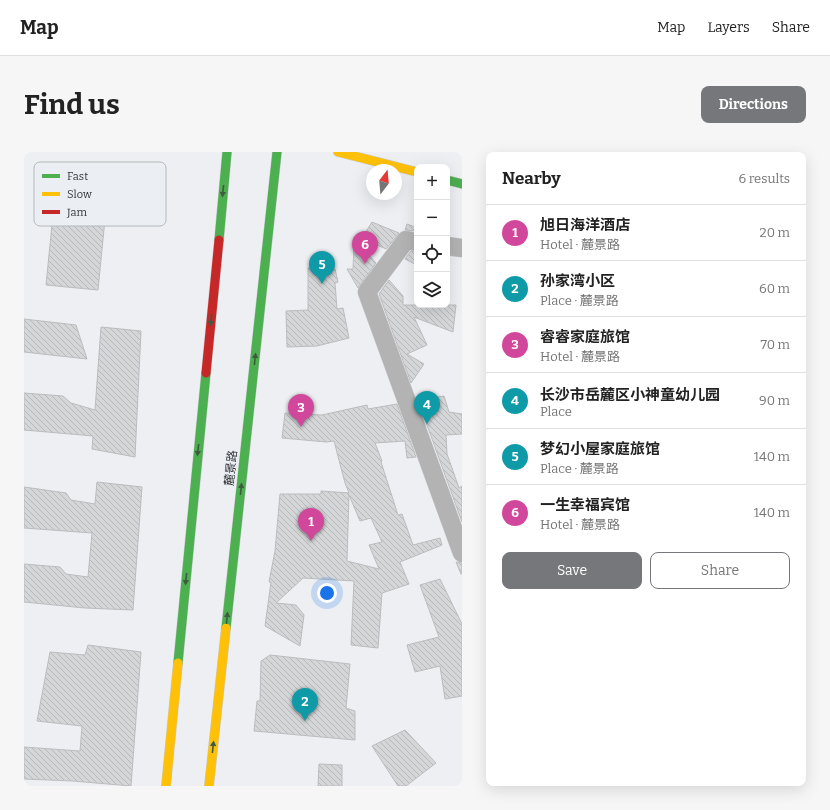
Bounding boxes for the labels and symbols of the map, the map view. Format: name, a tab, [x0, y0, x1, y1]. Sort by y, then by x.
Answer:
legend	[34, 162, 166, 226]
north arrow	[366, 164, 402, 200]
text: Fast	[67, 170, 88, 183]
one-way arrow	[220, 185, 227, 197]
text: Slow	[67, 188, 92, 201]
text: Jam	[66, 206, 87, 219]
pin: 6	[352, 231, 378, 264]
pin: 5	[309, 251, 335, 284]
one-way arrow	[208, 314, 214, 326]
one-way arrow	[252, 353, 258, 366]
pin: 4	[414, 391, 440, 424]
pin: 3	[288, 394, 314, 427]
one-way arrow	[195, 444, 202, 456]
street label: 麓景路	[222, 449, 240, 487]
one-way arrow	[238, 483, 244, 495]
pin: 1	[298, 508, 324, 541]
one-way arrow	[182, 573, 189, 585]
your location	[317, 583, 337, 603]
one-way arrow	[224, 612, 230, 624]
pin: 2	[292, 688, 318, 721]
one-way arrow	[210, 741, 216, 753]

